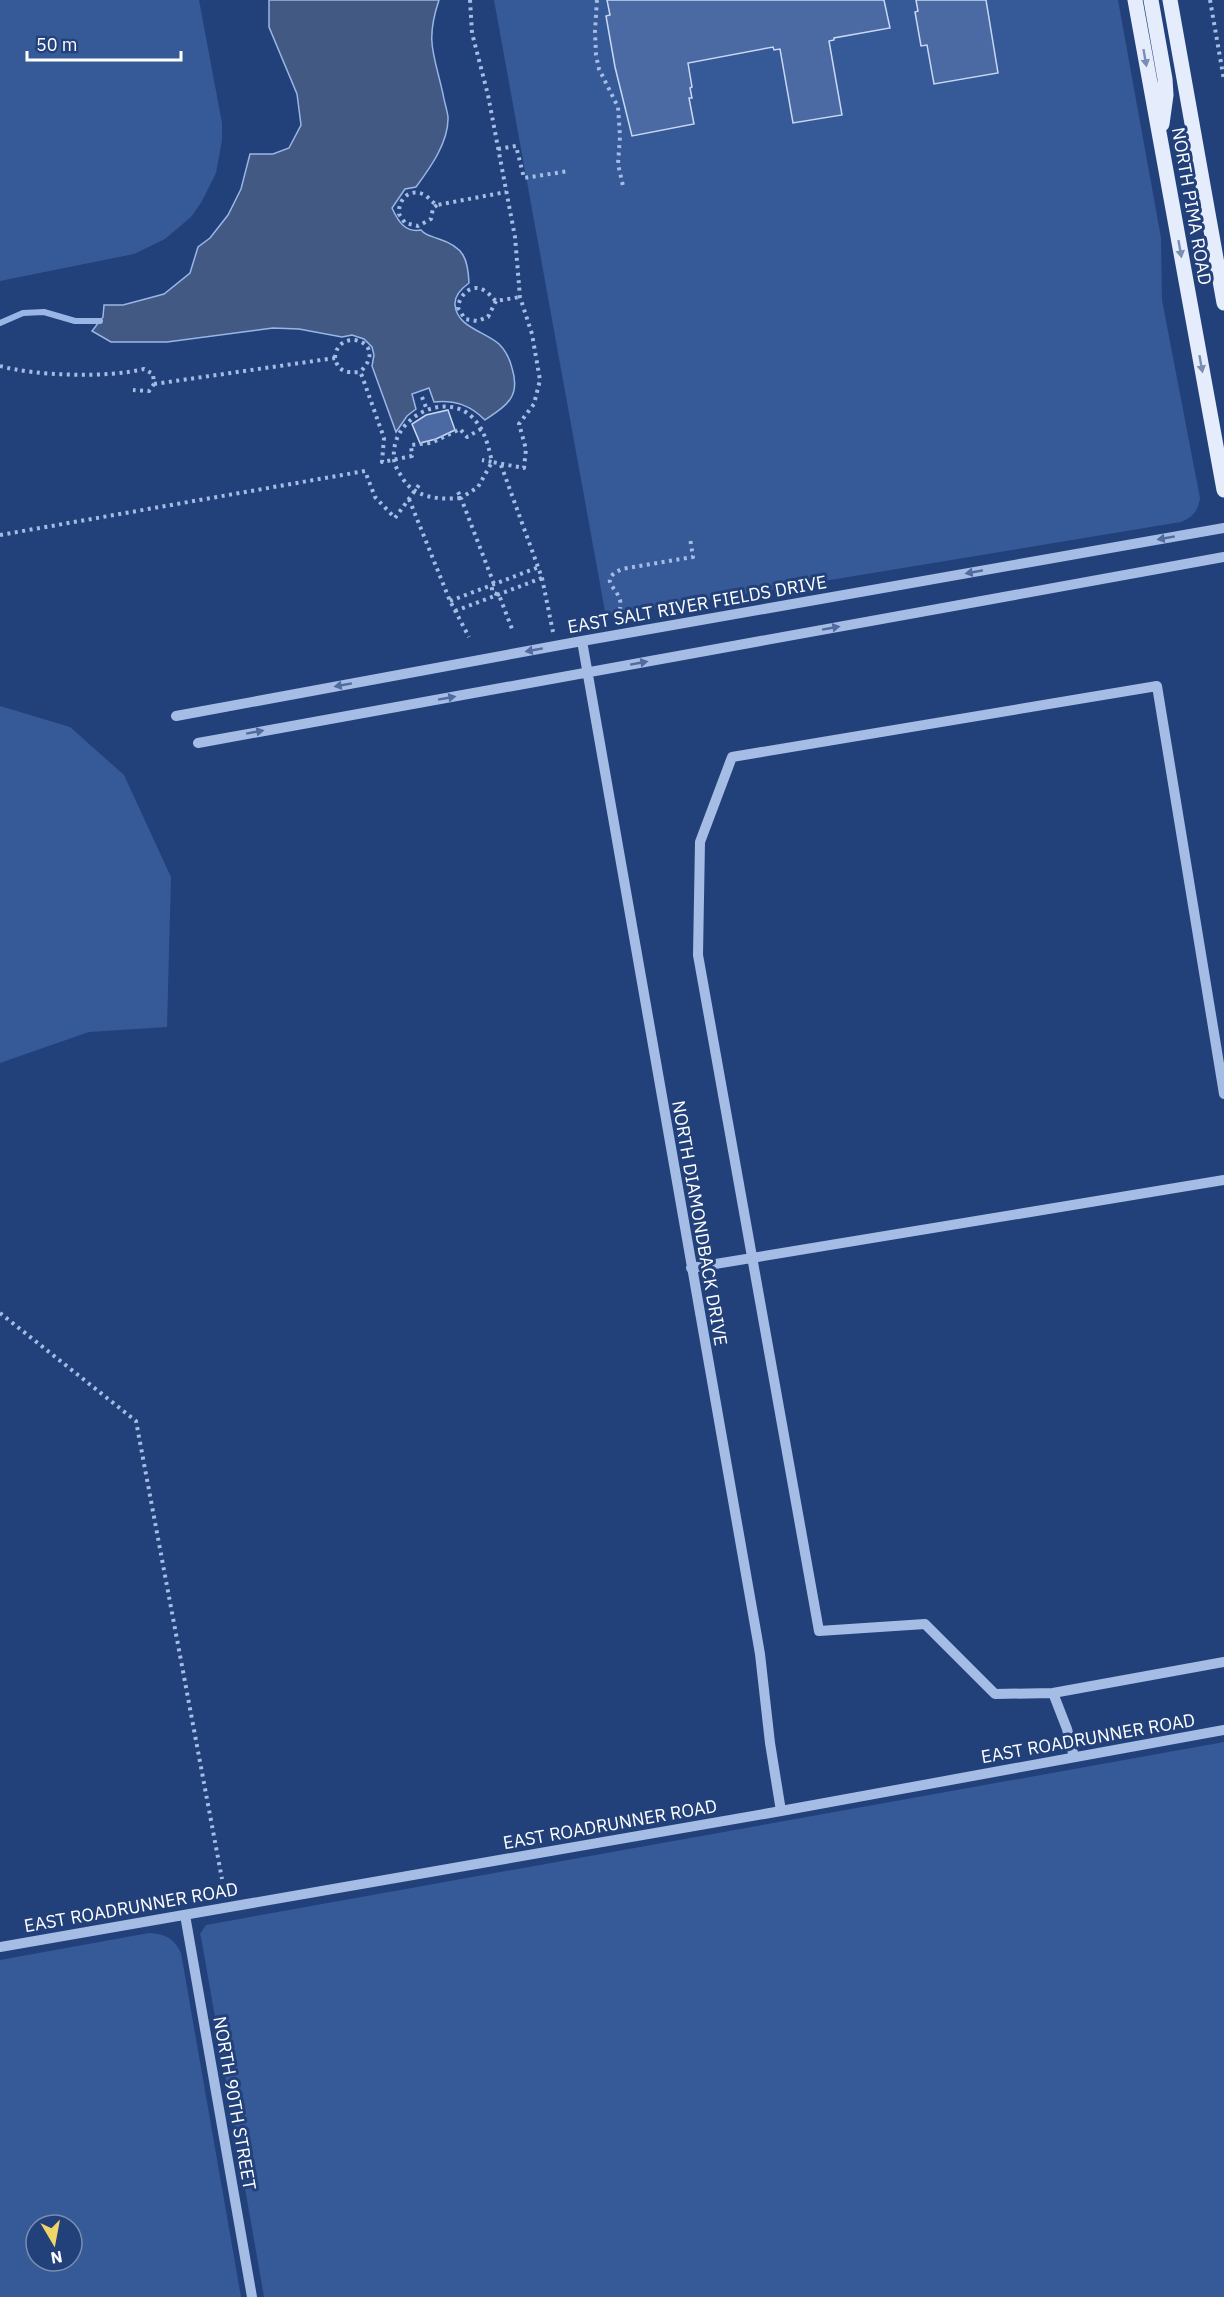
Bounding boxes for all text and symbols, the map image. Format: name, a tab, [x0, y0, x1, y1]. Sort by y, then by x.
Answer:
scale bar	[27, 24, 182, 62]
text: 50 m	[36, 33, 78, 56]
one-way arrow	[1141, 48, 1150, 67]
street label: NORTH PIMA ROAD	[1167, 125, 1217, 287]
one-way arrow	[1176, 240, 1185, 259]
one-way arrow	[1197, 354, 1206, 373]
one-way arrow	[1157, 534, 1176, 543]
one-way arrow	[965, 568, 984, 577]
street label: EAST SALT RIVER FIELDS DRIVE	[566, 570, 828, 638]
one-way arrow	[821, 624, 840, 633]
one-way arrow	[525, 646, 544, 655]
one-way arrow	[630, 658, 649, 667]
one-way arrow	[333, 681, 352, 690]
one-way arrow	[438, 693, 457, 702]
one-way arrow	[246, 727, 265, 736]
street label: NORTH DIAMONDBACK DRIVE	[667, 1099, 733, 1347]
street label: EAST ROADRUNNER ROAD	[979, 1708, 1197, 1768]
street label: EAST ROADRUNNER ROAD	[501, 1794, 719, 1854]
street label: EAST ROADRUNNER ROAD	[22, 1877, 240, 1937]
street label: NORTH 90TH STREET	[208, 2014, 262, 2192]
north arrow	[24, 2213, 84, 2273]
text: N	[49, 2247, 64, 2269]

